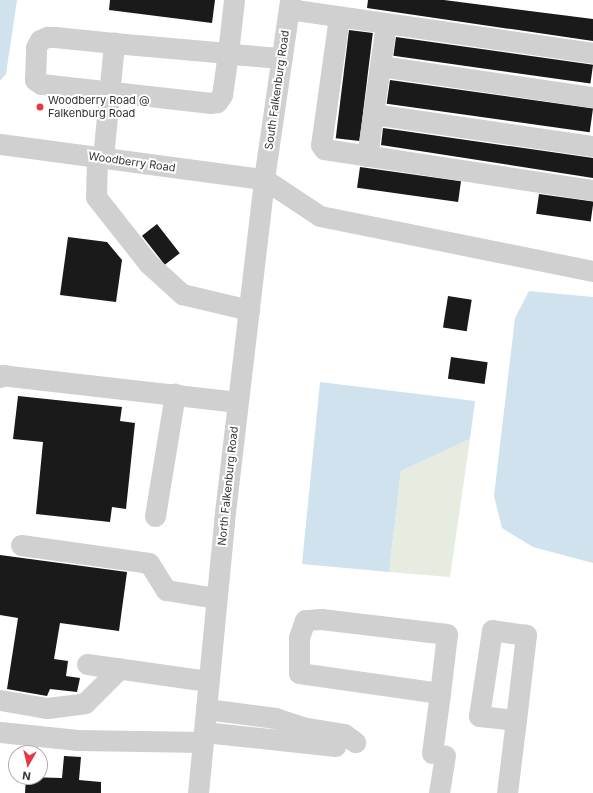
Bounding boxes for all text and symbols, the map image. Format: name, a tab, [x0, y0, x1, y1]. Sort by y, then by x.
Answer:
street label: South Falkenburg Road	[262, 29, 292, 151]
place label: Woodberry Road @ Falkenburg Road	[48, 94, 150, 120]
marker: Woodberry Road @ Falkenburg Road	[35, 102, 45, 112]
street label: Woodberry Road	[88, 149, 176, 175]
street label: North Falkenburg Road	[215, 426, 241, 546]
north arrow	[8, 745, 48, 785]
text: N	[21, 768, 32, 783]

